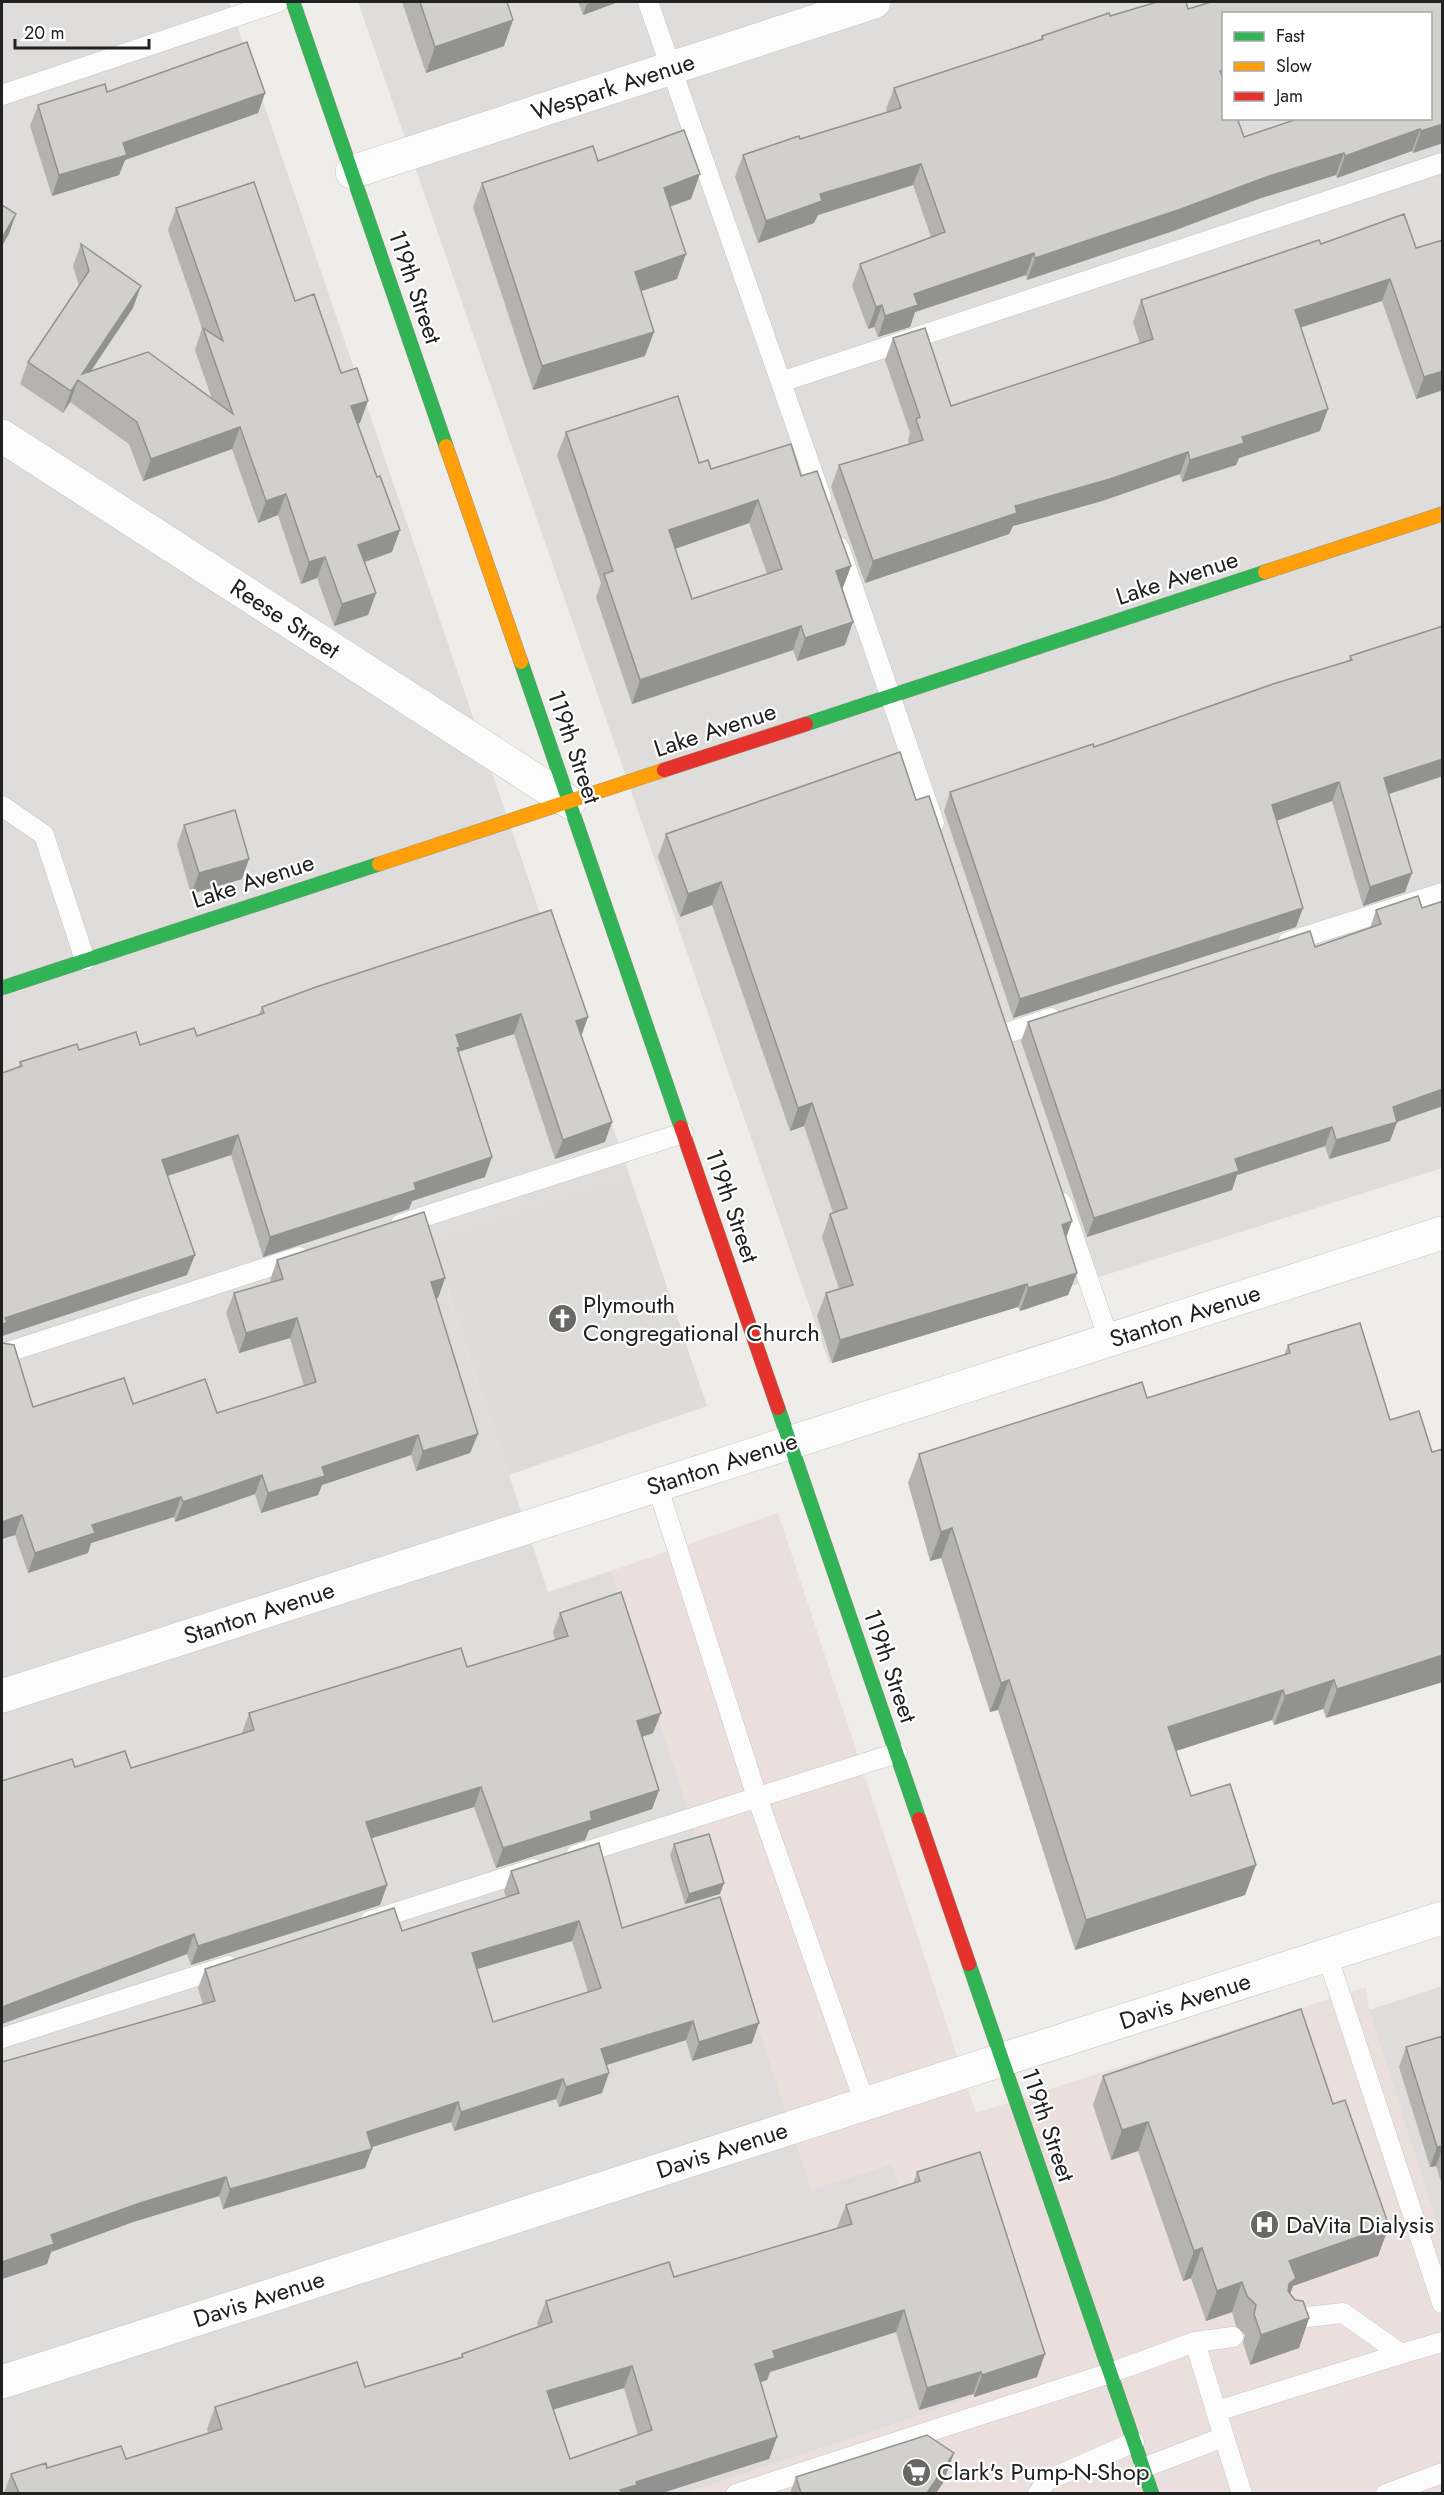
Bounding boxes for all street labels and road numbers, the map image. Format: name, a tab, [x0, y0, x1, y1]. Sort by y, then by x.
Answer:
street label: Wespark Avenue	[527, 44, 699, 129]
street label: 119th Street	[380, 225, 451, 349]
street label: Lake Avenue	[1111, 541, 1243, 614]
street label: Reese Street	[223, 570, 347, 667]
street label: 119th Street	[539, 685, 610, 809]
street label: Lake Avenue	[649, 693, 781, 766]
street label: Lake Avenue	[187, 844, 319, 917]
street label: 119th Street	[697, 1144, 768, 1268]
street label: Stanton Avenue	[1105, 1275, 1265, 1356]
street label: Stanton Avenue	[642, 1423, 802, 1504]
street label: Stanton Avenue	[179, 1572, 339, 1653]
street label: 119th Street	[855, 1604, 926, 1728]
street label: Davis Avenue	[1115, 1963, 1255, 2038]
street label: 119th Street	[1013, 2063, 1084, 2187]
street label: Davis Avenue	[652, 2112, 792, 2187]
street label: Davis Avenue	[189, 2261, 329, 2336]

